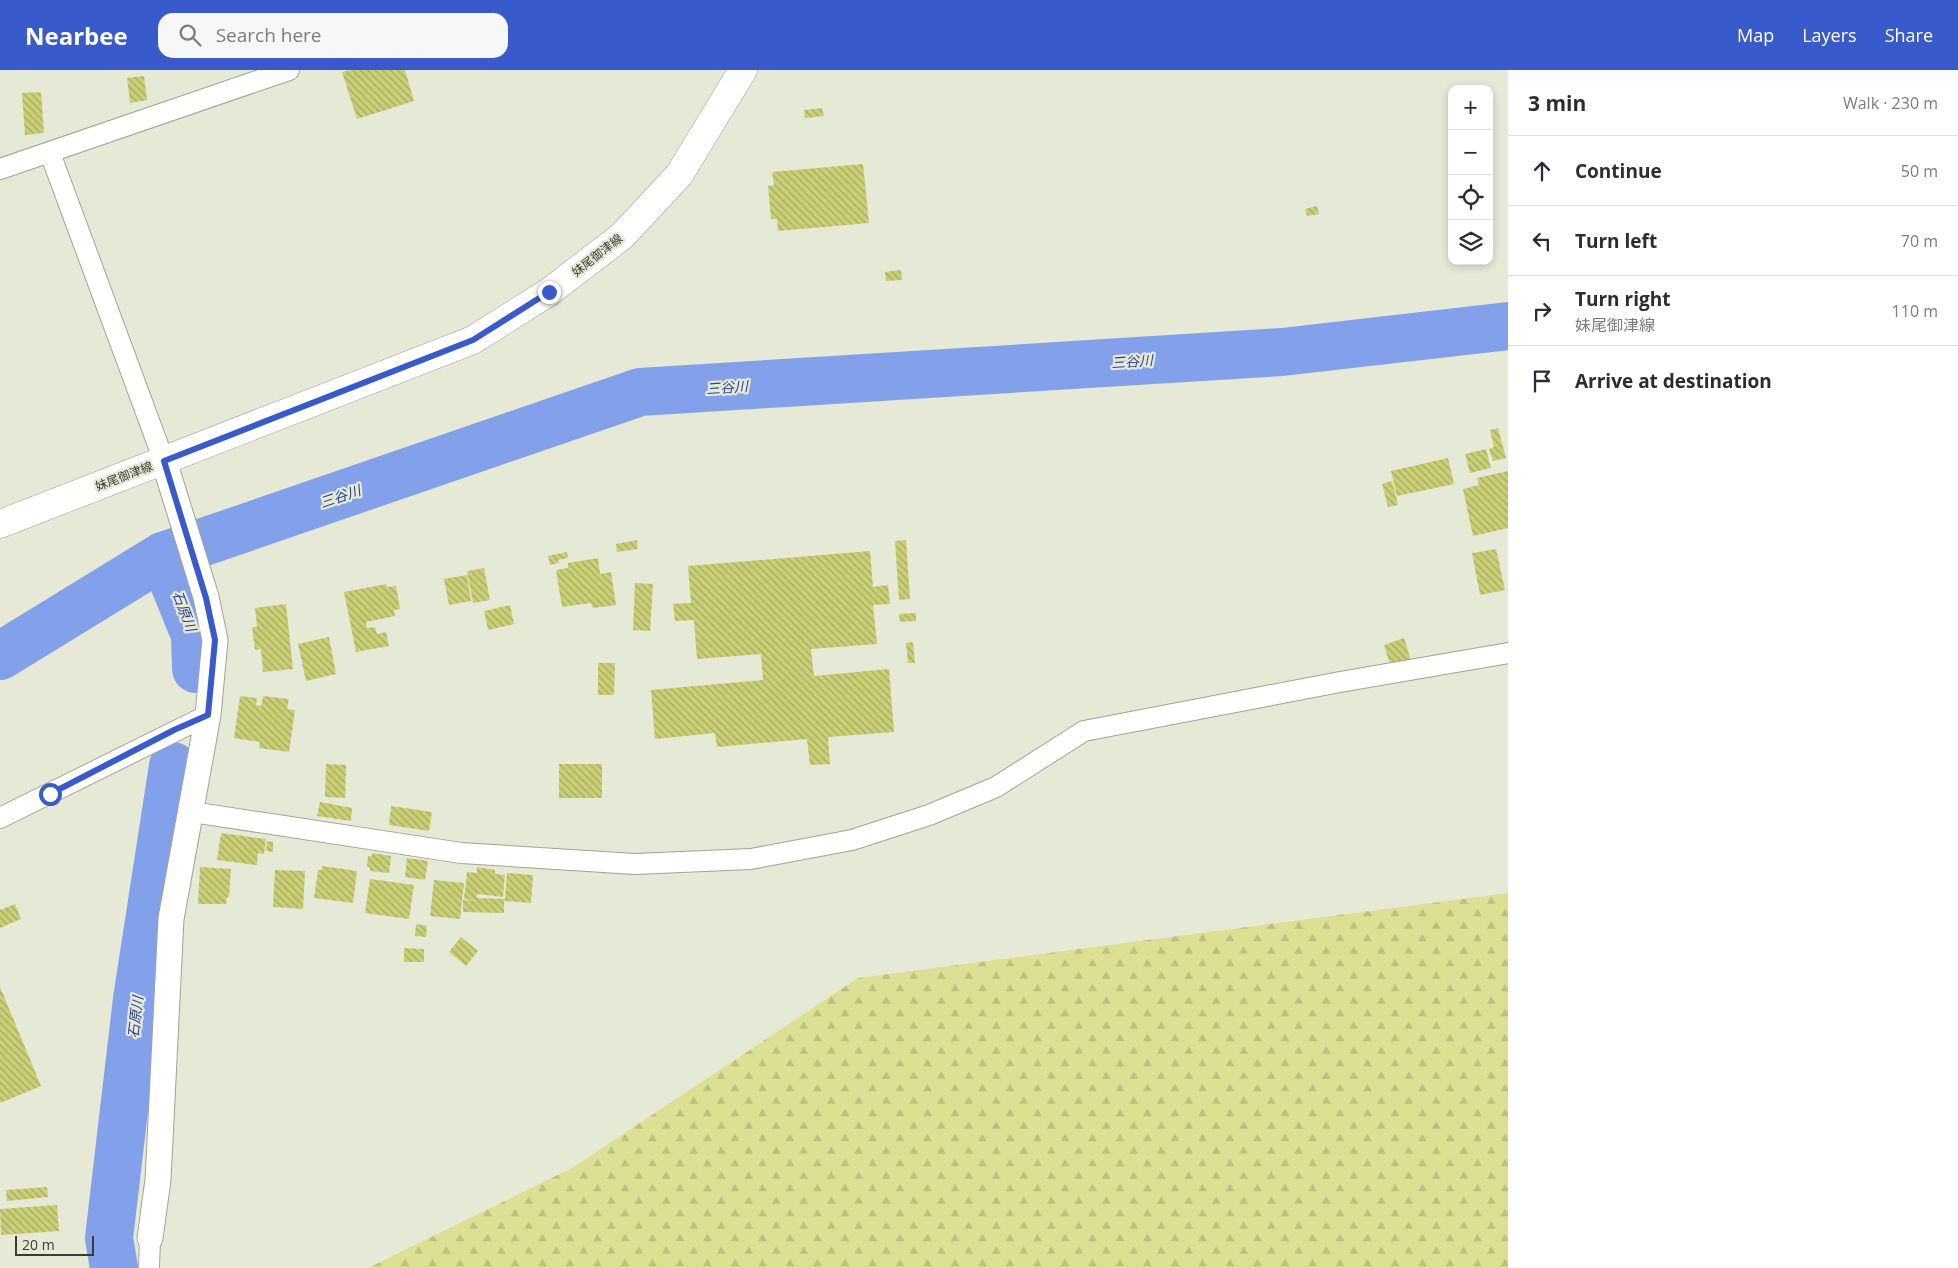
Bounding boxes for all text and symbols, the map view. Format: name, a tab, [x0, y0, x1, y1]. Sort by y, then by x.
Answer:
search box	[158, 13, 508, 58]
text: Nearbee	[25, 19, 128, 52]
icon: search	[176, 21, 204, 49]
text: Search here	[216, 22, 322, 48]
text: Map	[1737, 23, 1774, 47]
text: Layers	[1802, 23, 1857, 47]
text: Share	[1885, 23, 1933, 47]
map controls	[1448, 85, 1493, 265]
button: +	[1448, 85, 1493, 130]
text: 3 min	[1528, 89, 1586, 117]
text: Walk · 230 m	[1843, 92, 1938, 114]
button: −	[1448, 130, 1493, 175]
icon: ahead	[1528, 157, 1556, 185]
text: Continue	[1575, 158, 1662, 184]
text: 50 m	[1901, 160, 1938, 182]
button: locate	[1448, 175, 1493, 220]
button: layers	[1448, 220, 1493, 265]
icon: left	[1528, 227, 1556, 255]
text: Turn left	[1575, 228, 1657, 254]
street label: 妹尾御津線	[568, 230, 626, 280]
text: 70 m	[1901, 230, 1938, 252]
route end	[538, 281, 561, 304]
text: Turn right	[1575, 286, 1670, 312]
icon: right	[1528, 297, 1556, 325]
text: 110 m	[1892, 300, 1938, 322]
text: 妹尾御津線	[1575, 314, 1655, 336]
water label: 三谷川	[1110, 350, 1156, 372]
icon: arrive	[1528, 367, 1556, 395]
text: Arrive at destination	[1575, 368, 1772, 394]
water label: 三谷川	[705, 376, 751, 398]
street label: 妹尾御津線	[93, 457, 155, 495]
water label: 三谷川	[317, 480, 365, 512]
water label: 石原川	[169, 588, 202, 636]
route start	[39, 783, 62, 806]
water label: 石原川	[123, 993, 147, 1039]
scale bar	[15, 1233, 94, 1256]
text: 20 m	[22, 1235, 55, 1254]

